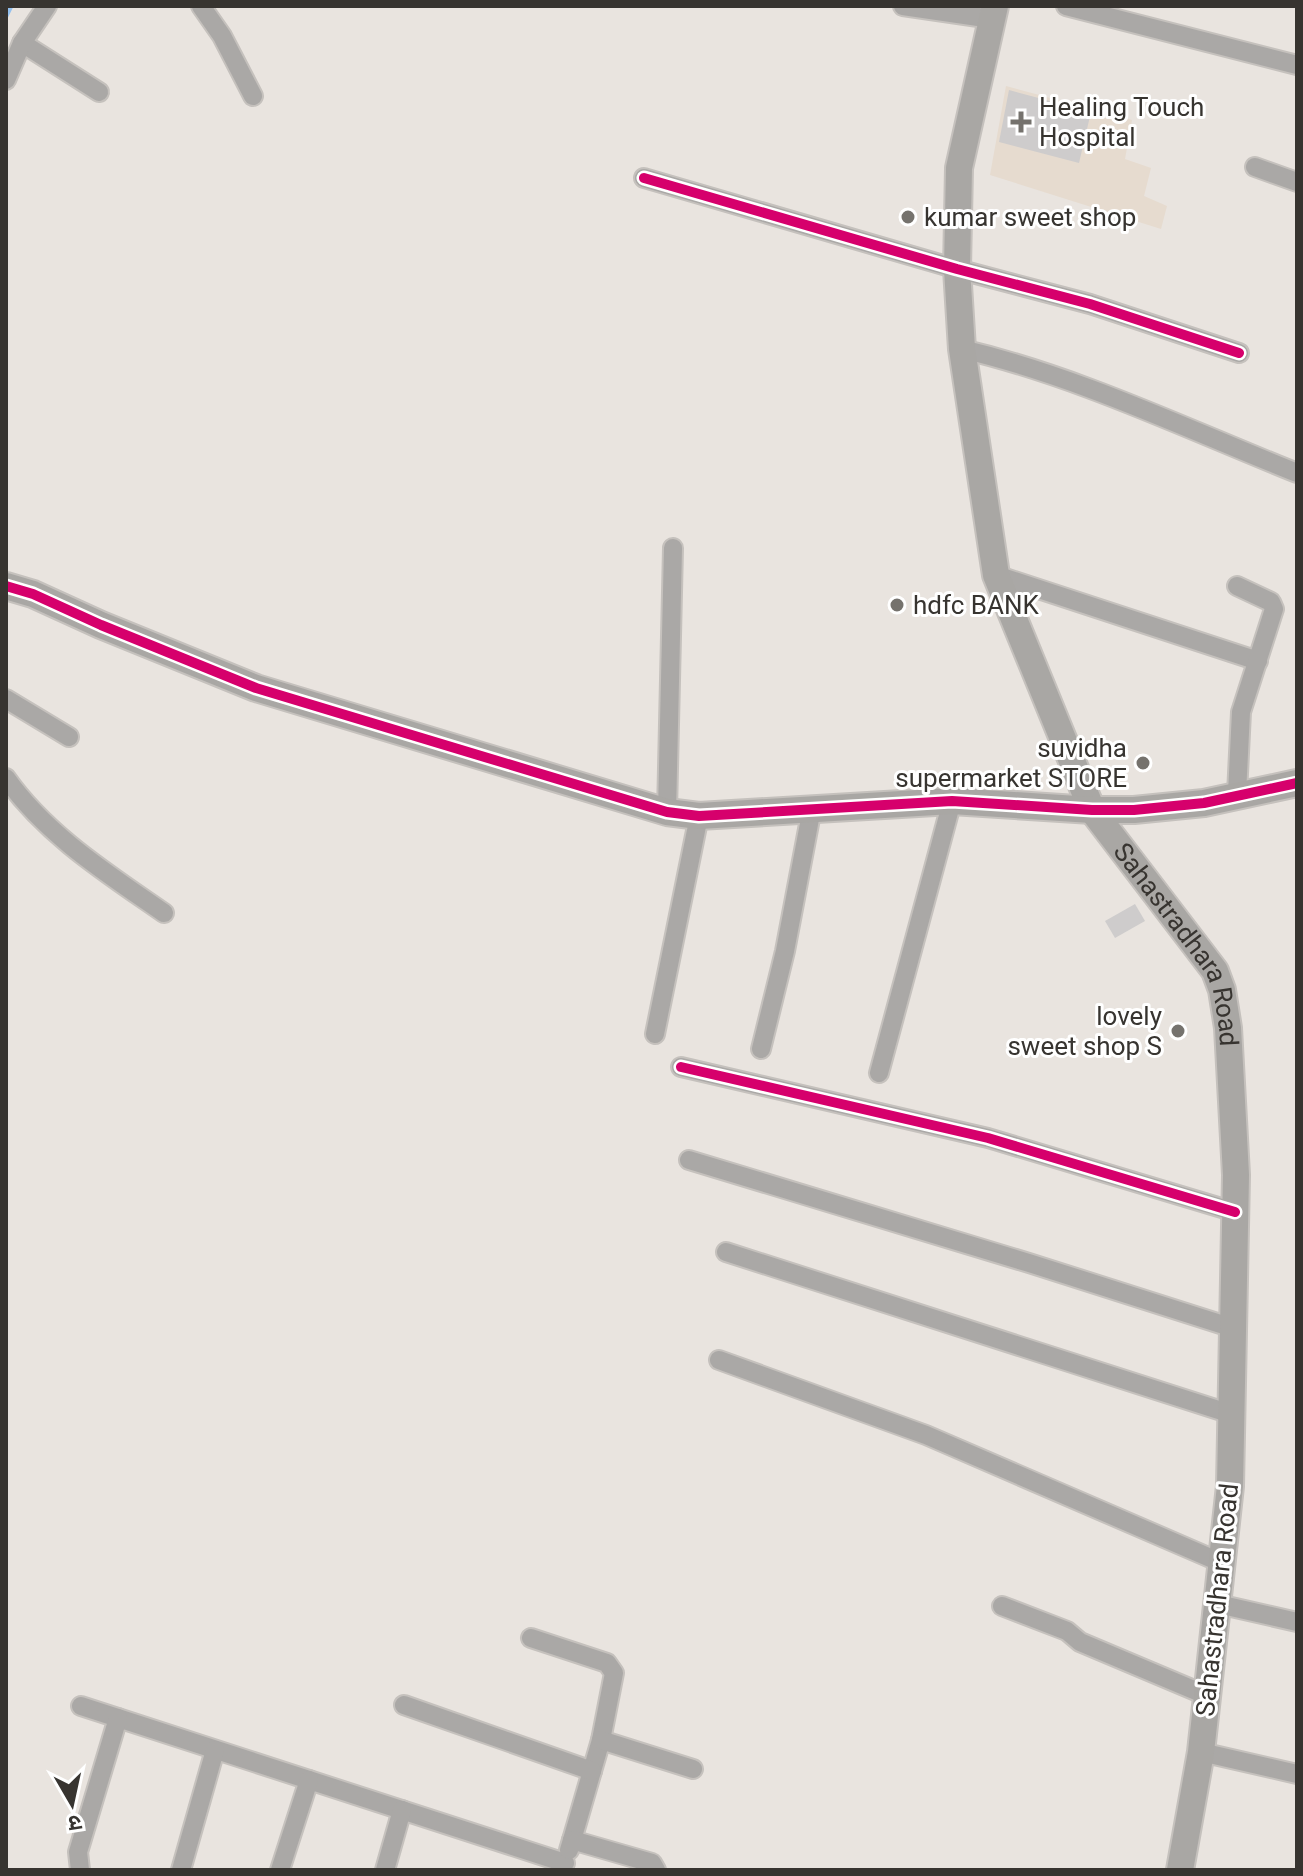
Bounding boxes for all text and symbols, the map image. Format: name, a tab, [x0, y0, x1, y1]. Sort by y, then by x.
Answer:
place label: Healing Touch Hospital	[1039, 92, 1204, 152]
marker: Healing Touch Hospital	[1010, 111, 1032, 133]
place label: kumar sweet shop	[924, 202, 1136, 232]
marker: kumar sweet shop	[899, 208, 917, 226]
place label: hdfc BANK	[913, 590, 1039, 620]
marker: hdfc BANK	[888, 596, 906, 614]
place label: suvidha supermarket STORE	[895, 733, 1127, 793]
marker: suvidha supermarket STORE	[1134, 754, 1152, 772]
street label: Sahastradhara Road	[1108, 837, 1244, 1047]
place label: lovely sweet shop S	[1007, 1001, 1162, 1061]
marker: lovely sweet shop S	[1169, 1022, 1187, 1040]
street label: Sahastradhara Road	[1190, 1482, 1244, 1718]
north arrow	[32, 1764, 112, 1844]
text: उ	[66, 1810, 83, 1837]

